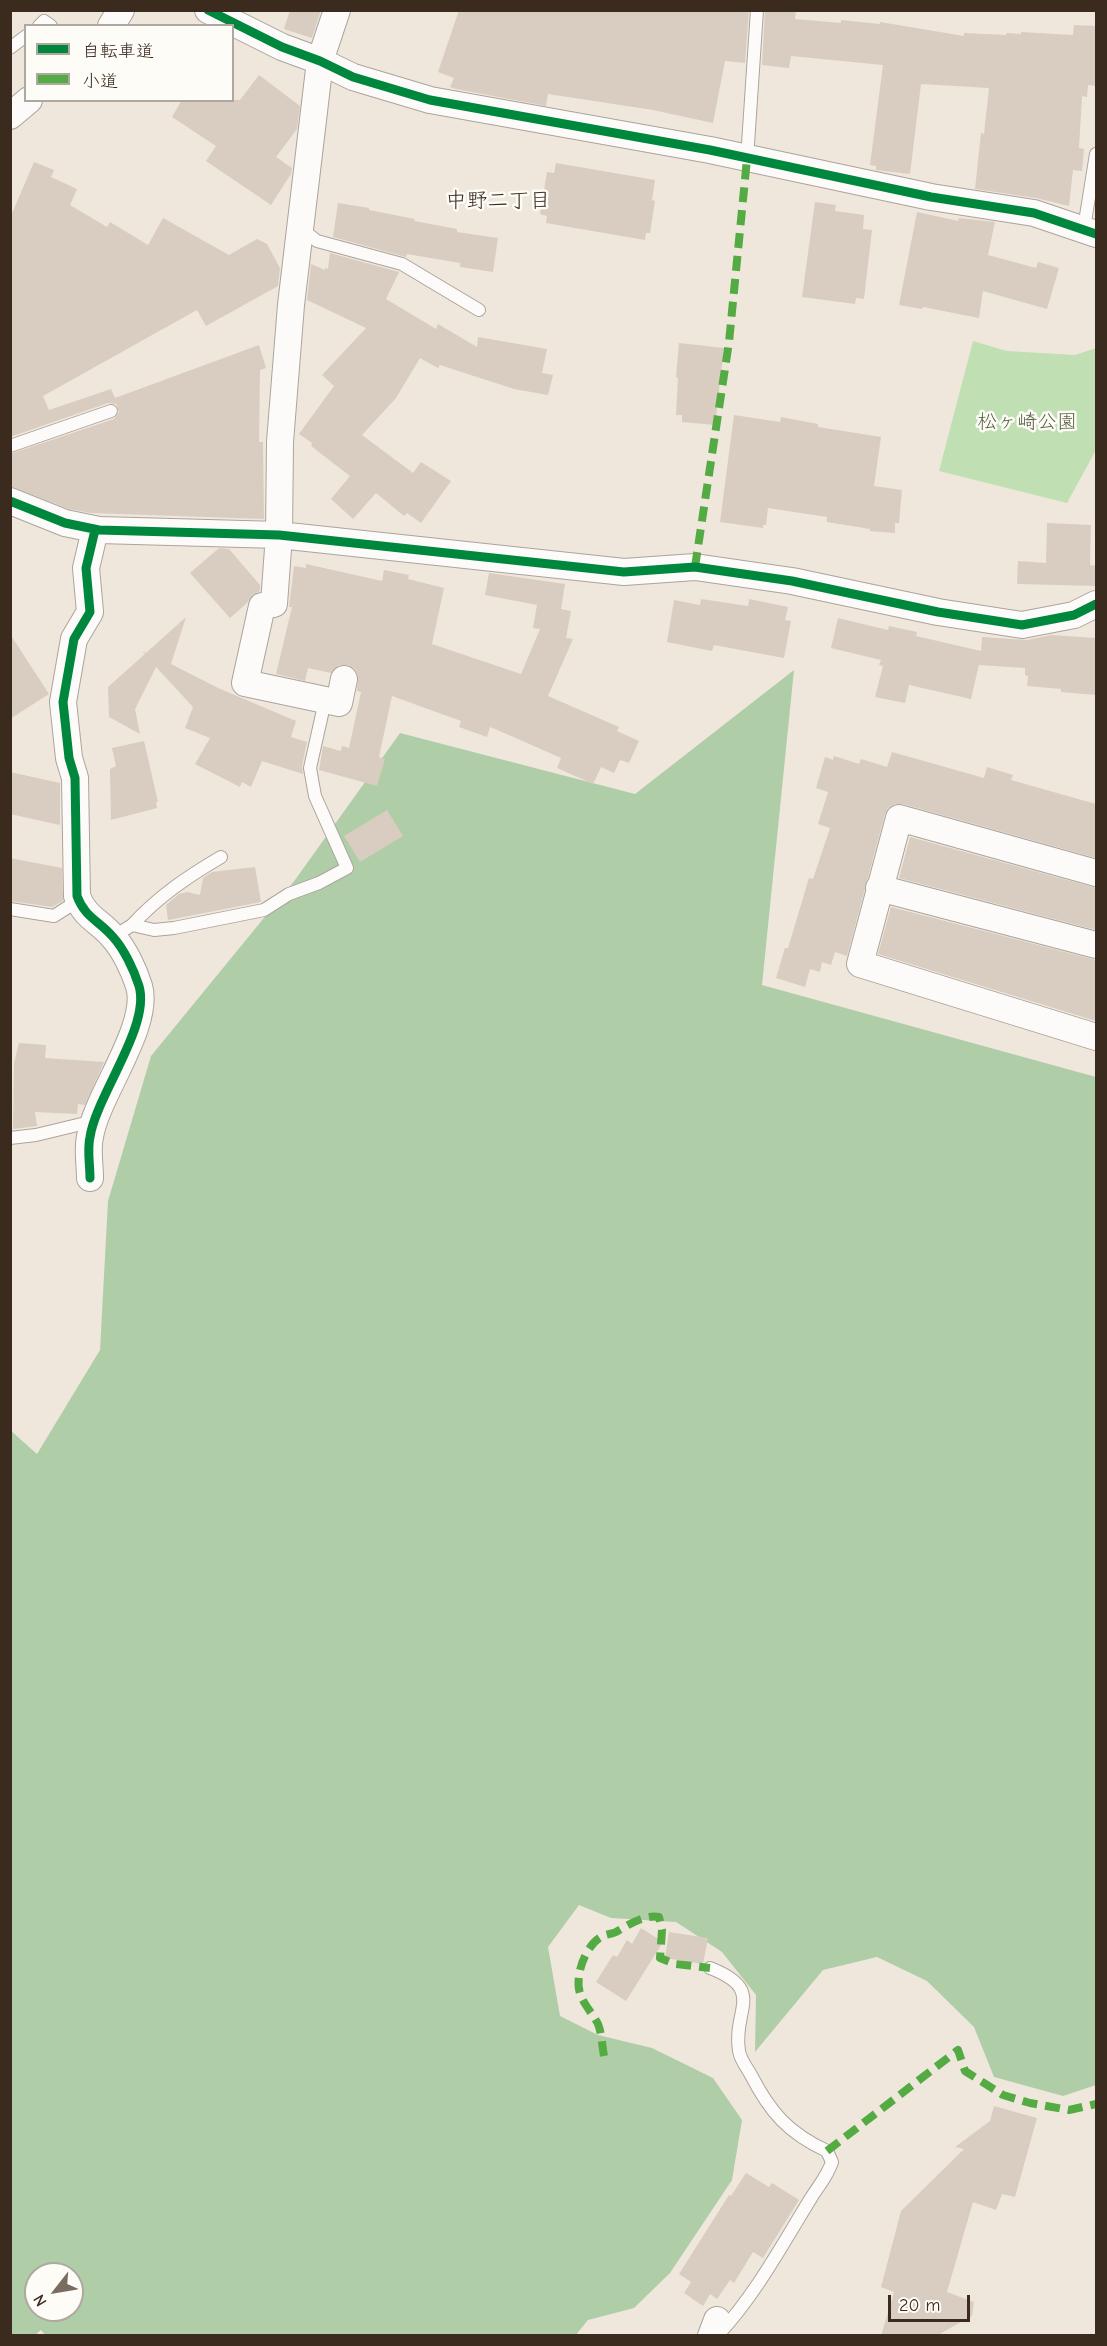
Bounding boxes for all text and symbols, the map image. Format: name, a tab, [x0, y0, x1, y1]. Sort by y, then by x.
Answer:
legend	[24, 24, 234, 102]
text: 自転車道	[82, 41, 154, 62]
text: 小道	[82, 71, 118, 92]
district label: 中野二丁目	[446, 188, 550, 214]
park label: 松ヶ崎公園	[977, 410, 1077, 434]
north arrow	[24, 2262, 84, 2322]
scale bar	[891, 2283, 974, 2321]
text: N	[30, 2291, 51, 2309]
text: 20 m	[899, 2295, 940, 2316]

